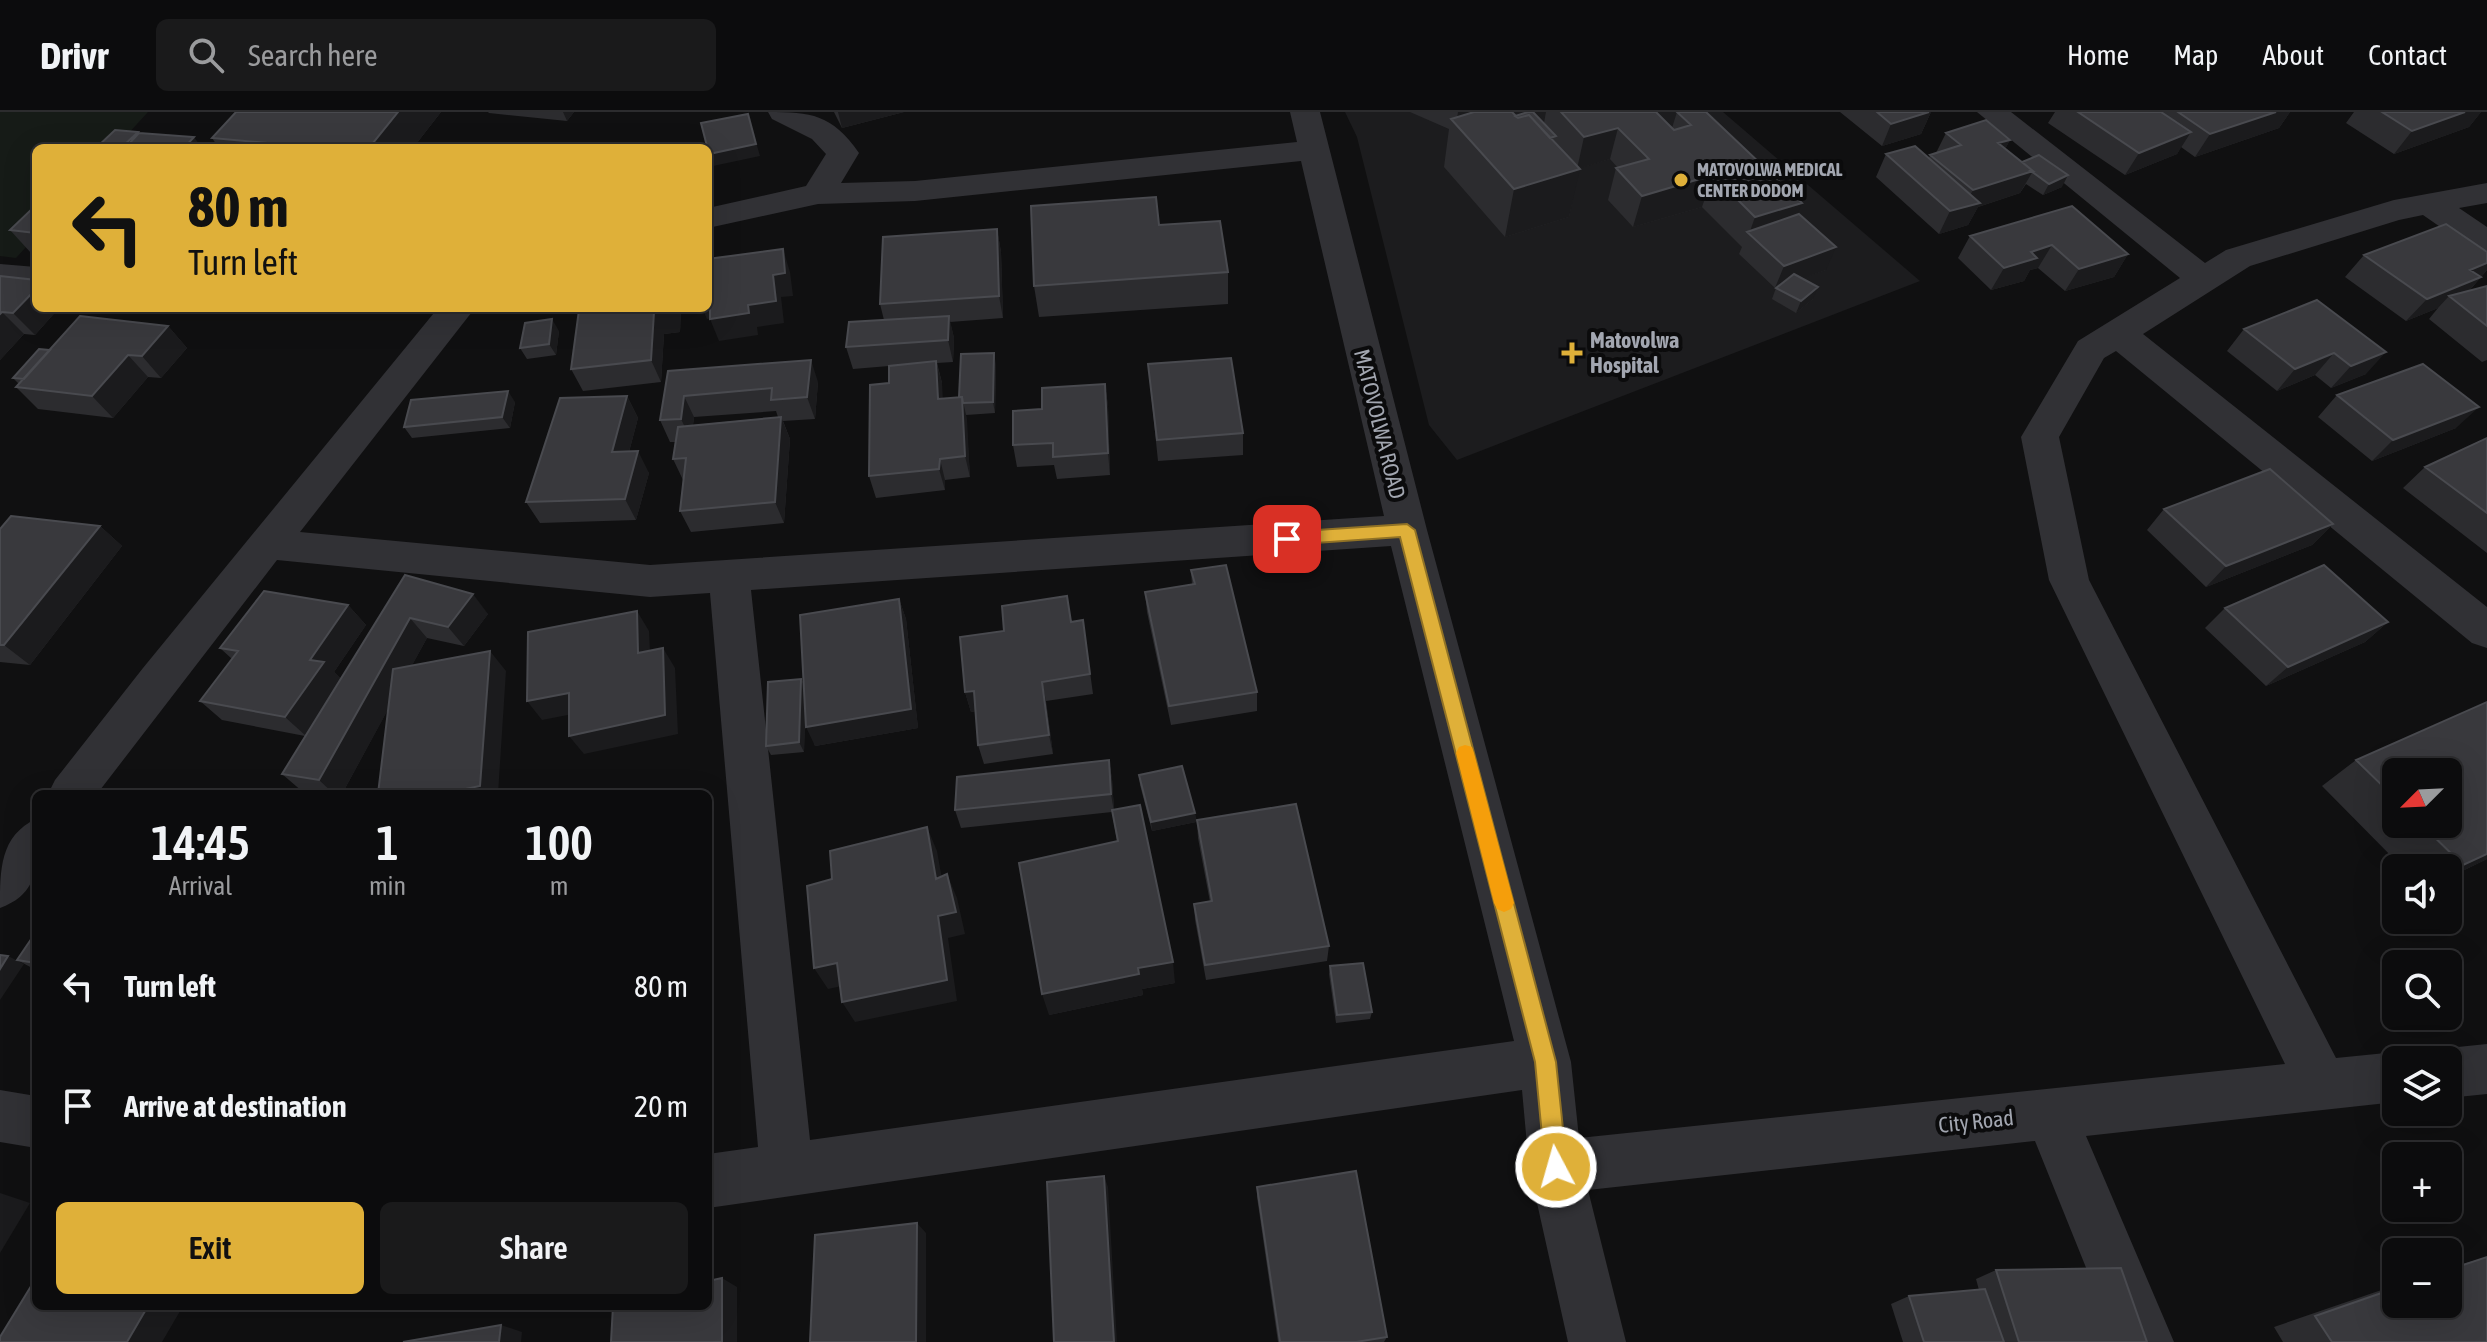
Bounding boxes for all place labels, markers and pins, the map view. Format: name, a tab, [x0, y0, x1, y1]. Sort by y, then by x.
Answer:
place label: MATOVOLWA MEDICAL CENTER DODOM	[1697, 159, 1842, 201]
marker: MATOVOLWA MEDICAL CENTER DODOM	[1672, 171, 1690, 189]
place label: Matovolwa Hospital	[1590, 327, 1679, 378]
marker: Matovolwa Hospital	[1561, 342, 1583, 364]
pin	[1253, 505, 1321, 573]

